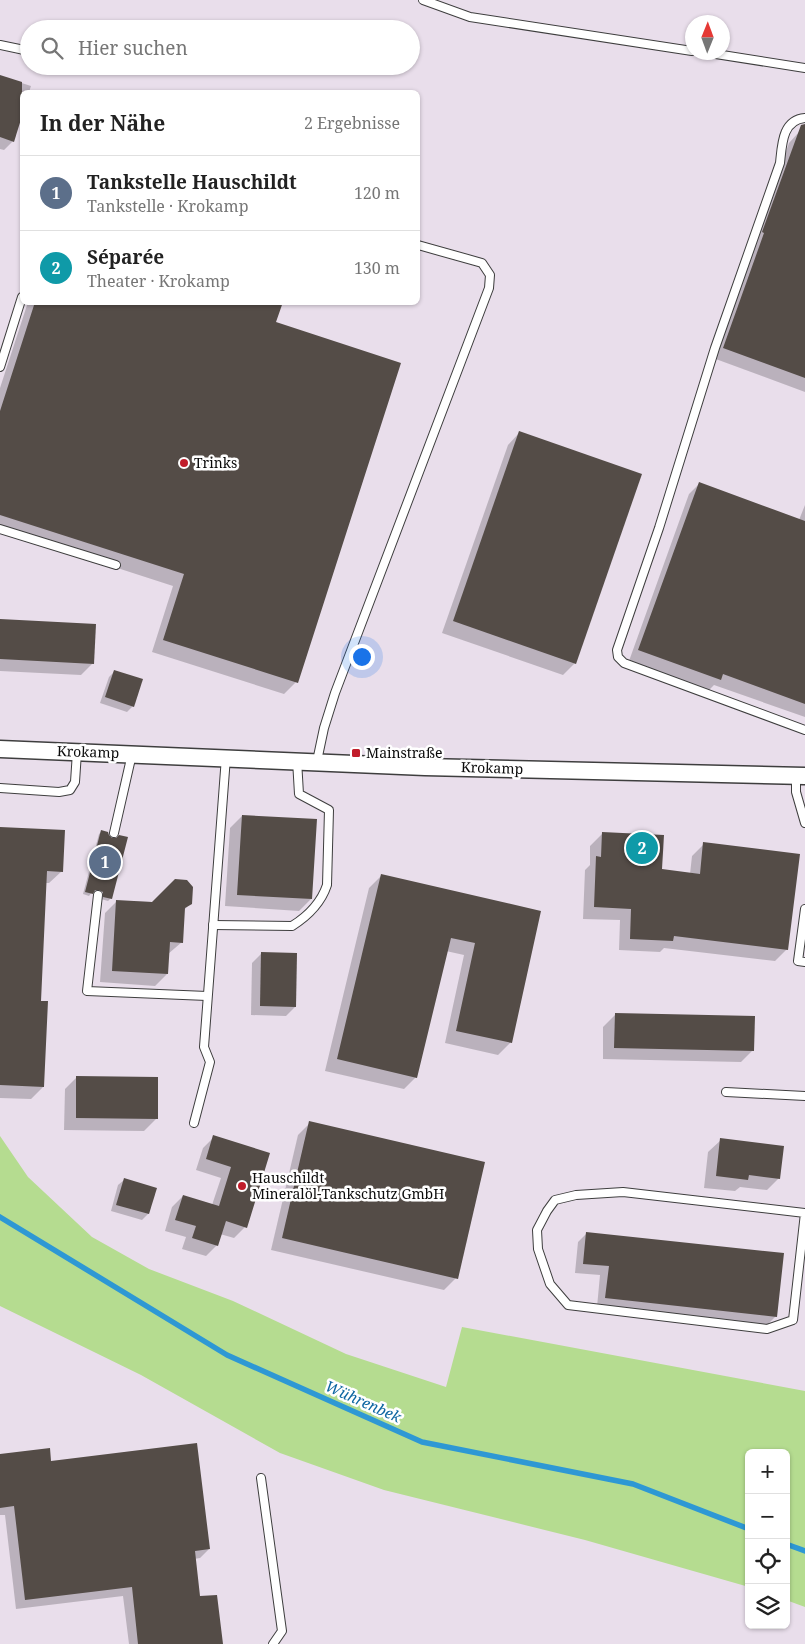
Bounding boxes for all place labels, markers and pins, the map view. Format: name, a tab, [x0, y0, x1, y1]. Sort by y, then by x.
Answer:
place label: Trinks	[194, 453, 237, 472]
marker: Trinks	[178, 457, 190, 469]
place label: Mainstraße	[366, 743, 443, 762]
marker: Mainstraße	[350, 747, 362, 759]
pin: 2	[626, 829, 658, 867]
pin: 1	[89, 843, 121, 881]
place label: Hauschildt Mineralöl-Tankschutz GmbH	[252, 1168, 444, 1203]
marker: Hauschildt Mineralöl-Tankschutz GmbH	[236, 1180, 248, 1192]

